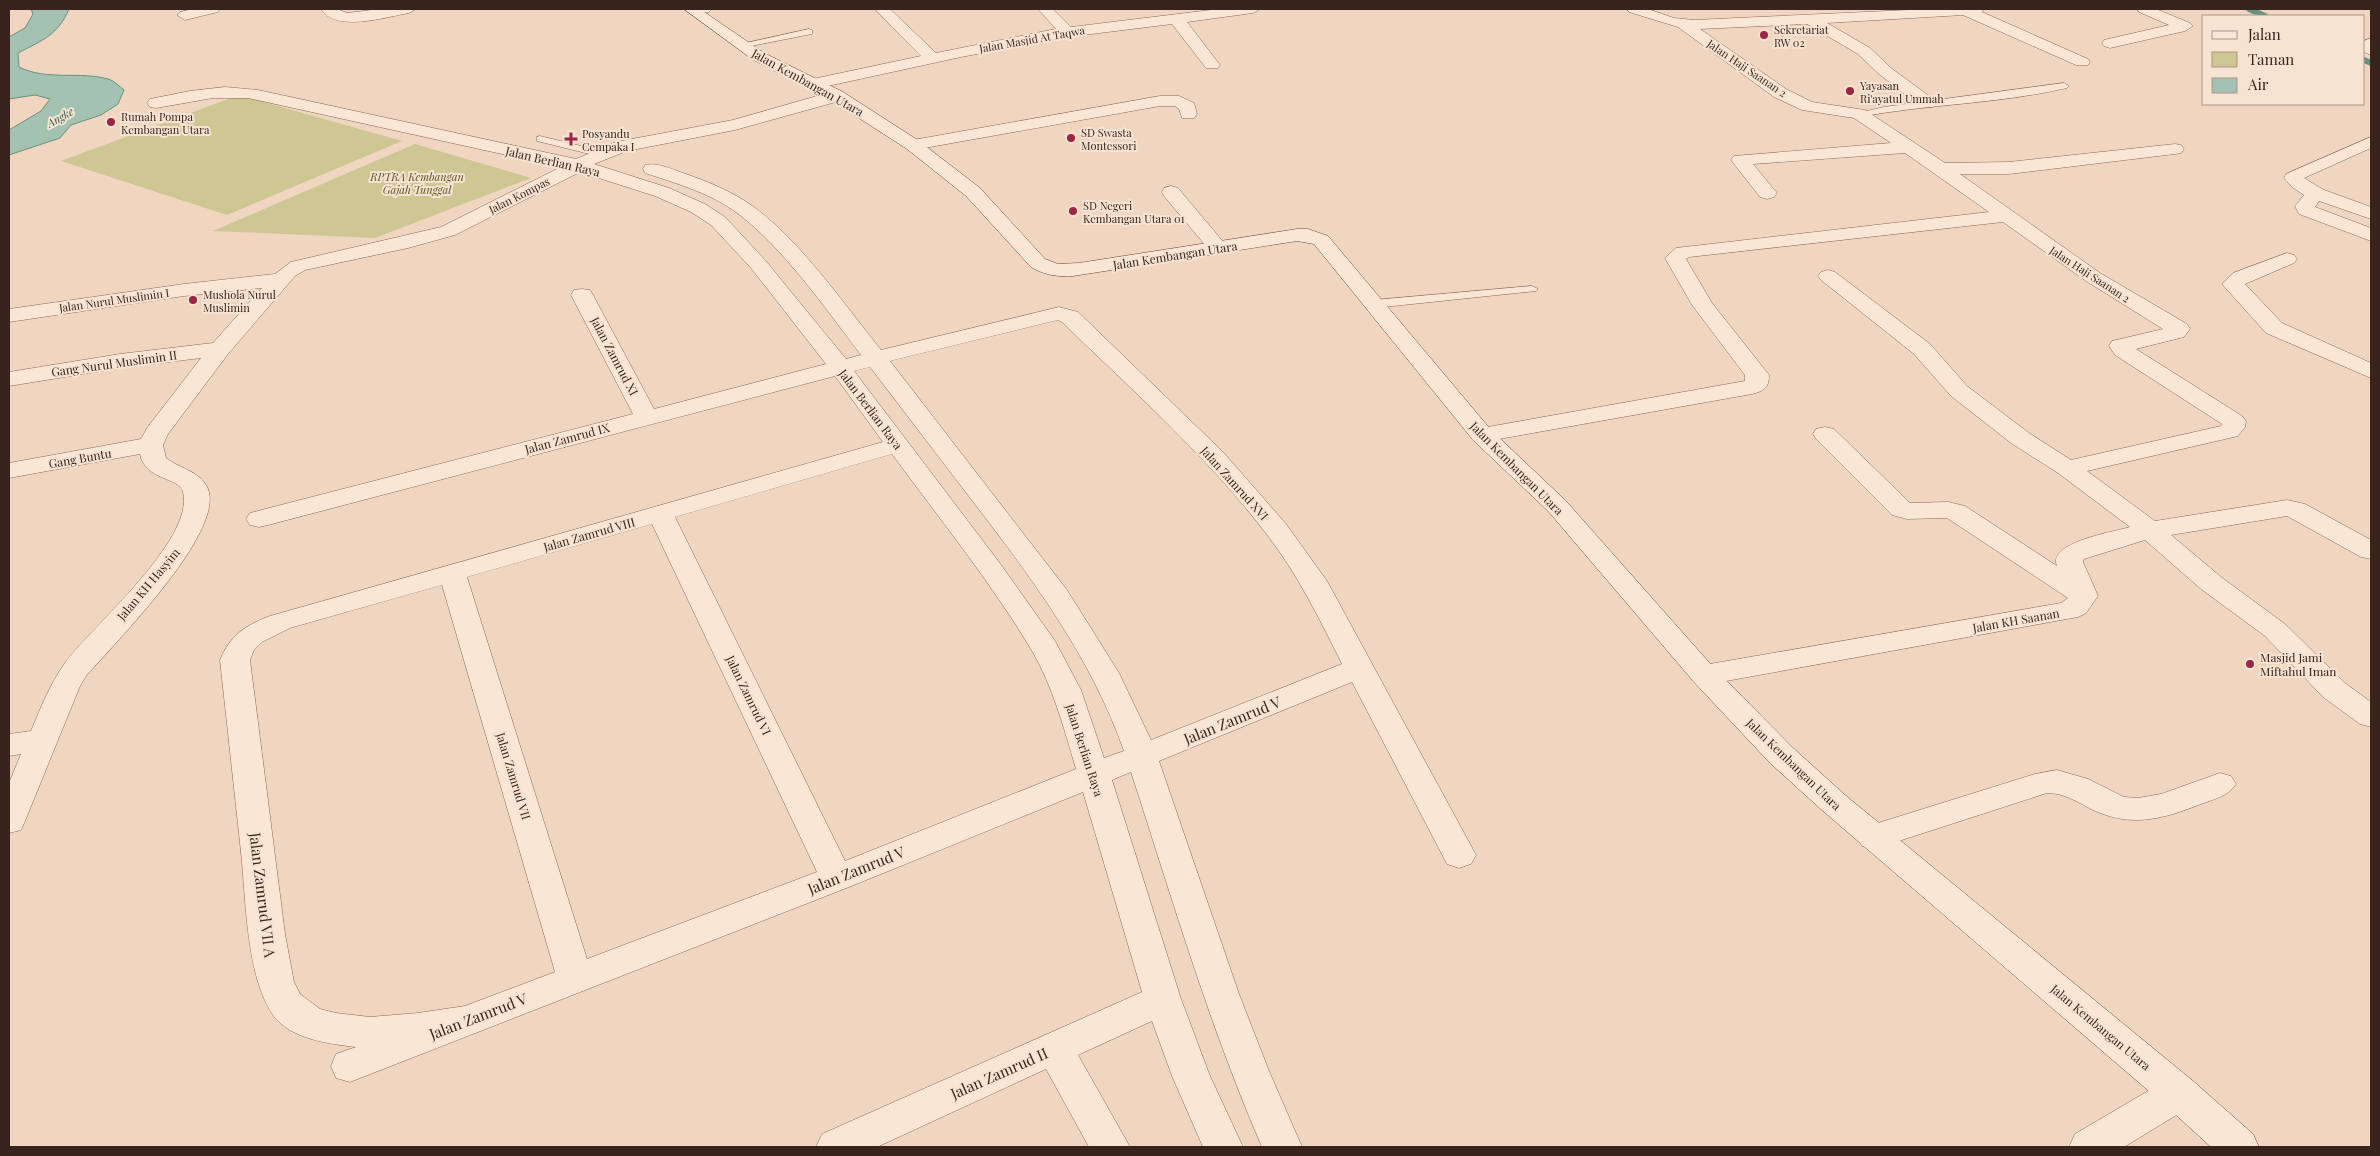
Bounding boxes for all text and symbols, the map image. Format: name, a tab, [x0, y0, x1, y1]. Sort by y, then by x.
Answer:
legend	[2202, 15, 2365, 105]
street label: Jalan Masjid At Taqwa	[977, 22, 1086, 56]
place label: Sekretariat RW 02	[1774, 22, 1829, 50]
text: Jalan	[2247, 24, 2281, 44]
marker: Sekretariat RW 02	[1758, 29, 1770, 41]
street label: Jalan Haji Saanan 2	[1703, 35, 1790, 100]
street label: Jalan Kembangan Utara	[748, 44, 867, 119]
text: Taman	[2248, 49, 2294, 69]
text: Air	[2247, 74, 2269, 94]
place label: Yayasan Ri'ayatul Ummah	[1859, 78, 1944, 106]
marker: Yayasan Ri'ayatul Ummah	[1844, 85, 1856, 97]
water label: Angke	[43, 103, 76, 131]
place label: Rumah Pompa Kembangan Utara	[121, 109, 210, 137]
marker: Rumah Pompa Kembangan Utara	[105, 116, 117, 128]
place label: SD Swasta Montessori	[1081, 125, 1136, 153]
place label: Posyandu Cempaka I	[582, 126, 635, 154]
marker: Posyandu Cempaka I	[564, 132, 578, 146]
marker: SD Swasta Montessori	[1065, 132, 1077, 144]
street label: Jalan Berlian Raya	[503, 142, 602, 180]
park label: RPTRA Kembangan Gajah Tunggal	[369, 169, 464, 197]
street label: Jalan Kompas	[485, 173, 552, 217]
place label: SD Negeri Kembangan Utara 01	[1083, 198, 1185, 226]
marker: SD Negeri Kembangan Utara 01	[1067, 205, 1079, 217]
street label: Jalan Kembangan Utara	[1111, 237, 1238, 273]
street label: Jalan Haji Saanan 2	[2046, 242, 2133, 306]
street label: Jalan Nurul Muslimin I	[57, 285, 170, 315]
place label: Mushola Nurul Muslimin	[203, 287, 276, 315]
marker: Mushola Nurul Muslimin	[187, 294, 199, 306]
street label: Jalan Zamrud XI	[587, 313, 642, 398]
street label: Gang Nurul Muslimin II	[50, 346, 178, 380]
street label: Jalan Berlian Raya	[835, 365, 906, 452]
street label: Jalan Kembangan Utara	[1466, 417, 1567, 518]
street label: Jalan Zamrud IX	[522, 419, 611, 457]
street label: Jalan Zamrud XVI	[1197, 442, 1272, 523]
street label: Gang Buntu	[47, 445, 113, 471]
street label: Jalan Zamrud VIII	[540, 513, 637, 555]
street label: Jalan KH Hasyim	[112, 544, 183, 624]
street label: Jalan KH Saanan	[1970, 604, 2061, 636]
place label: Masjid Jami Miftahul Iman	[2260, 649, 2337, 679]
street label: Jalan Zamrud VI	[722, 652, 775, 737]
marker: Masjid Jami Miftahul Iman	[2244, 658, 2256, 670]
street label: Jalan Zamrud V	[1180, 691, 1284, 749]
street label: Jalan Berlian Raya	[1062, 701, 1108, 798]
street label: Jalan Kembangan Utara	[1743, 714, 1845, 813]
street label: Jalan Zamrud VII	[493, 729, 535, 822]
street label: Jalan Zamrud VII A	[245, 830, 281, 959]
street label: Jalan Zamrud V	[804, 841, 908, 899]
street label: Jalan Kembangan Utara	[2047, 980, 2154, 1074]
street label: Jalan Zamrud V	[425, 988, 530, 1044]
street label: Jalan Zamrud II	[946, 1043, 1051, 1104]

